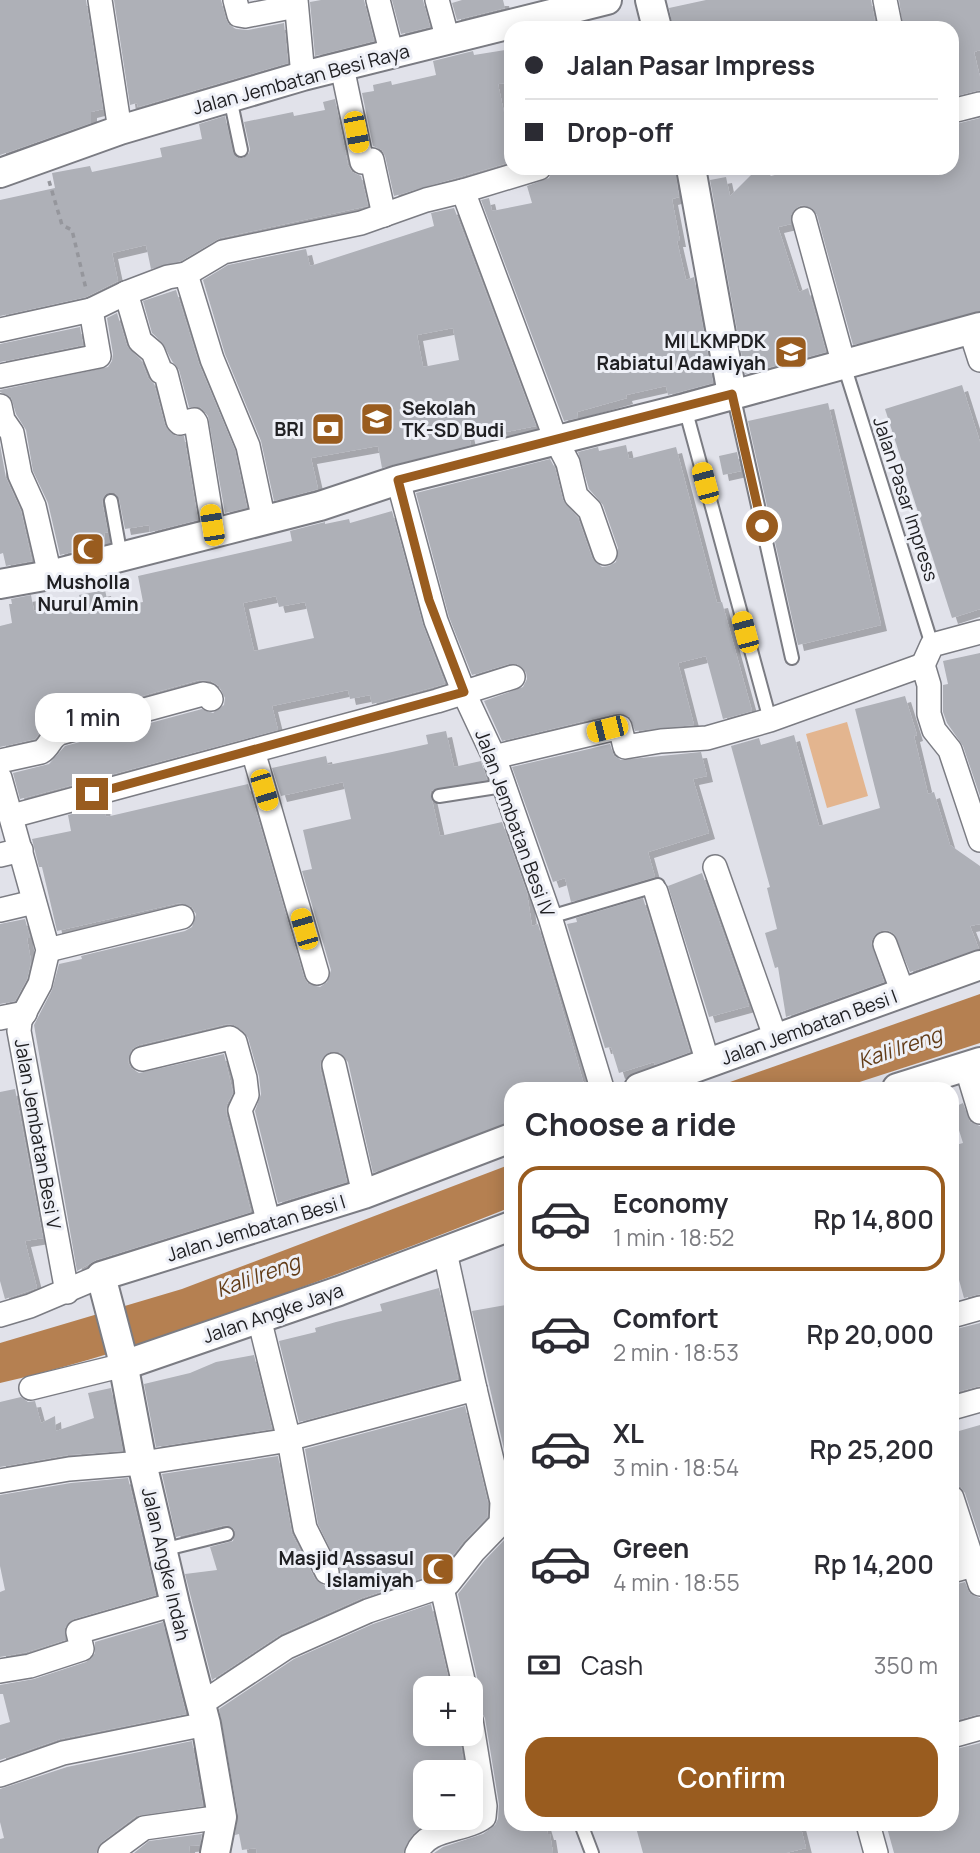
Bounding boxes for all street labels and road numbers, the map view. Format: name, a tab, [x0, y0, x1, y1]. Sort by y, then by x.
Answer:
street label: Jalan Jembatan Besi Raya	[190, 38, 412, 120]
street label: Jalan Pasar Impress	[867, 413, 945, 585]
street label: Jalan Jembatan Besi IV	[469, 726, 561, 921]
street label: Jalan Jembatan Besi I	[717, 983, 901, 1071]
street label: Jalan Jembatan Besi V	[8, 1037, 68, 1232]
street label: Jalan Jembatan Besi I	[163, 1188, 349, 1268]
street label: Jalan Angke Jaya	[199, 1277, 347, 1349]
street label: Jalan Angke Indah	[136, 1485, 196, 1643]

